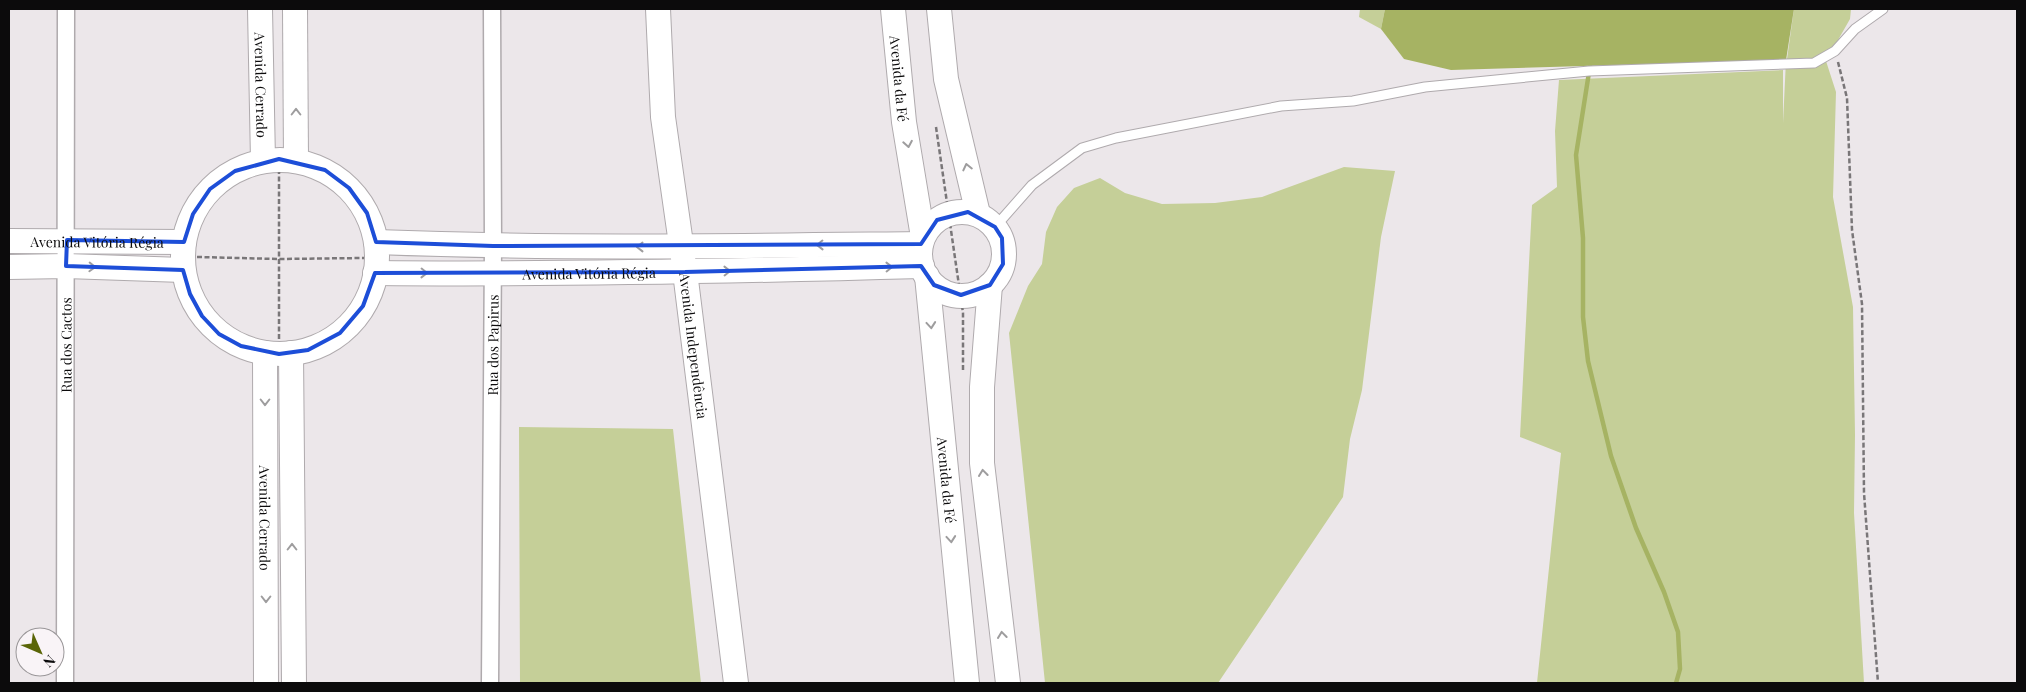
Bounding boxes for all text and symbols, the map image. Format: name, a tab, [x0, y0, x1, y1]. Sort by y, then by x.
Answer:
street label: Avenida Cerrado	[251, 31, 272, 138]
street label: Avenida da Fé	[886, 34, 913, 123]
one-way arrow	[291, 108, 301, 116]
one-way arrow	[902, 140, 912, 149]
one-way arrow	[962, 163, 973, 171]
street label: Avenida Vitória Régia	[29, 232, 164, 251]
one-way arrow	[816, 240, 824, 250]
one-way arrow	[636, 242, 644, 252]
one-way arrow	[89, 262, 97, 272]
one-way arrow	[886, 262, 893, 272]
street label: Avenida Vitória Régia	[521, 263, 656, 283]
one-way arrow	[723, 266, 731, 276]
one-way arrow	[420, 268, 428, 279]
street label: Avenida Independência	[676, 271, 713, 420]
street label: Rua dos Papirus	[482, 294, 502, 396]
street label: Rua dos Cactos	[56, 297, 75, 393]
one-way arrow	[926, 321, 937, 329]
one-way arrow	[260, 398, 270, 406]
street label: Avenida da Fé	[933, 435, 961, 524]
street label: Avenida Cerrado	[256, 464, 275, 571]
one-way arrow	[978, 469, 989, 477]
one-way arrow	[946, 535, 957, 543]
one-way arrow	[287, 543, 298, 551]
one-way arrow	[261, 596, 271, 604]
north arrow	[15, 627, 65, 677]
one-way arrow	[997, 631, 1008, 639]
text: N	[39, 651, 60, 672]

